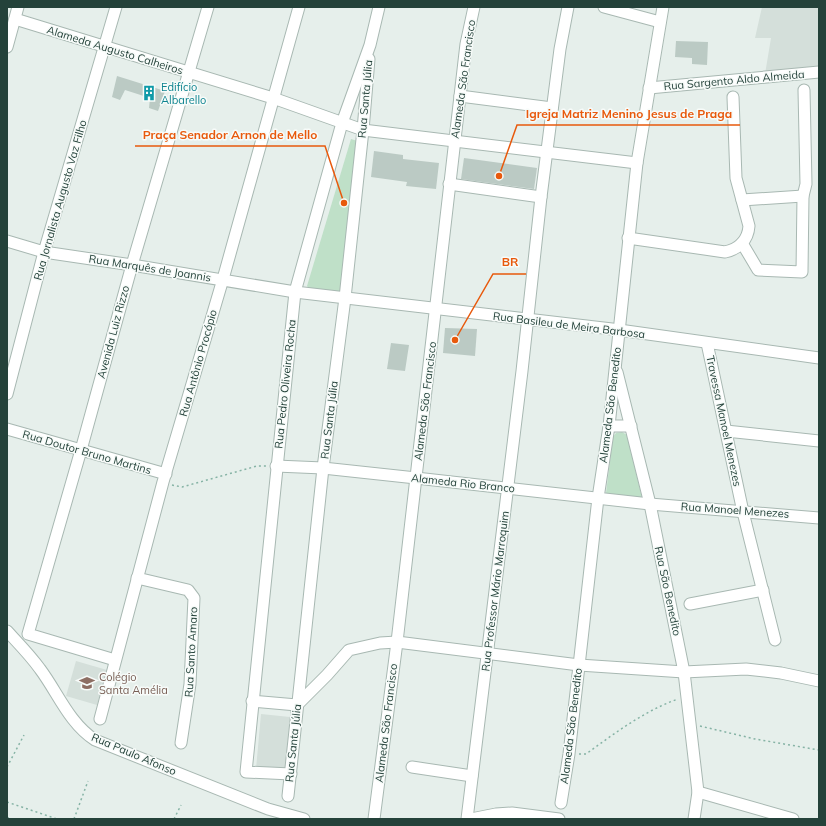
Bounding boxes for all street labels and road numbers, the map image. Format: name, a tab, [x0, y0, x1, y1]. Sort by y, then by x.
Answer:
street label: Alameda São Francisco	[448, 19, 478, 139]
street label: Alameda Augusto Calheiros	[45, 23, 185, 77]
street label: Rua Santa Júlia	[355, 59, 375, 139]
street label: Rua Sargento Aldo Almeida	[663, 67, 805, 93]
street label: Rua Jornalista Augusto Vaz Filho	[30, 118, 90, 282]
street label: Rua Marquês de Joannis	[88, 251, 212, 285]
street label: Avenida Luiz Rizzo	[94, 284, 132, 380]
street label: Rua Antônio Procópio	[176, 308, 220, 418]
street label: Rua Basileu de Meira Barbosa	[492, 309, 646, 341]
street label: Rua Pedro Oliveira Rocha	[271, 319, 299, 449]
street label: Alameda São Francisco	[411, 341, 439, 461]
street label: Alameda São Benedito	[596, 346, 624, 464]
street label: Travessa Manoel Menezes	[703, 354, 745, 488]
street label: Rua Santa Júlia	[317, 380, 341, 460]
street label: Rua Doutor Bruno Martins	[21, 427, 153, 477]
street label: Alameda Rio Branco	[410, 471, 516, 495]
street label: Rua Manoel Menezes	[680, 499, 790, 521]
street label: Rua Professor Mário Marroquim	[478, 510, 512, 672]
street label: Rua São Benedito	[652, 545, 684, 637]
street label: Rua Santo Amaro	[182, 606, 200, 698]
street label: Alameda São Francisco	[372, 663, 400, 783]
street label: Alameda São Benedito	[557, 667, 585, 785]
street label: Rua Santa Júlia	[282, 703, 304, 783]
street label: Rua Paulo Afonso	[89, 730, 179, 778]

